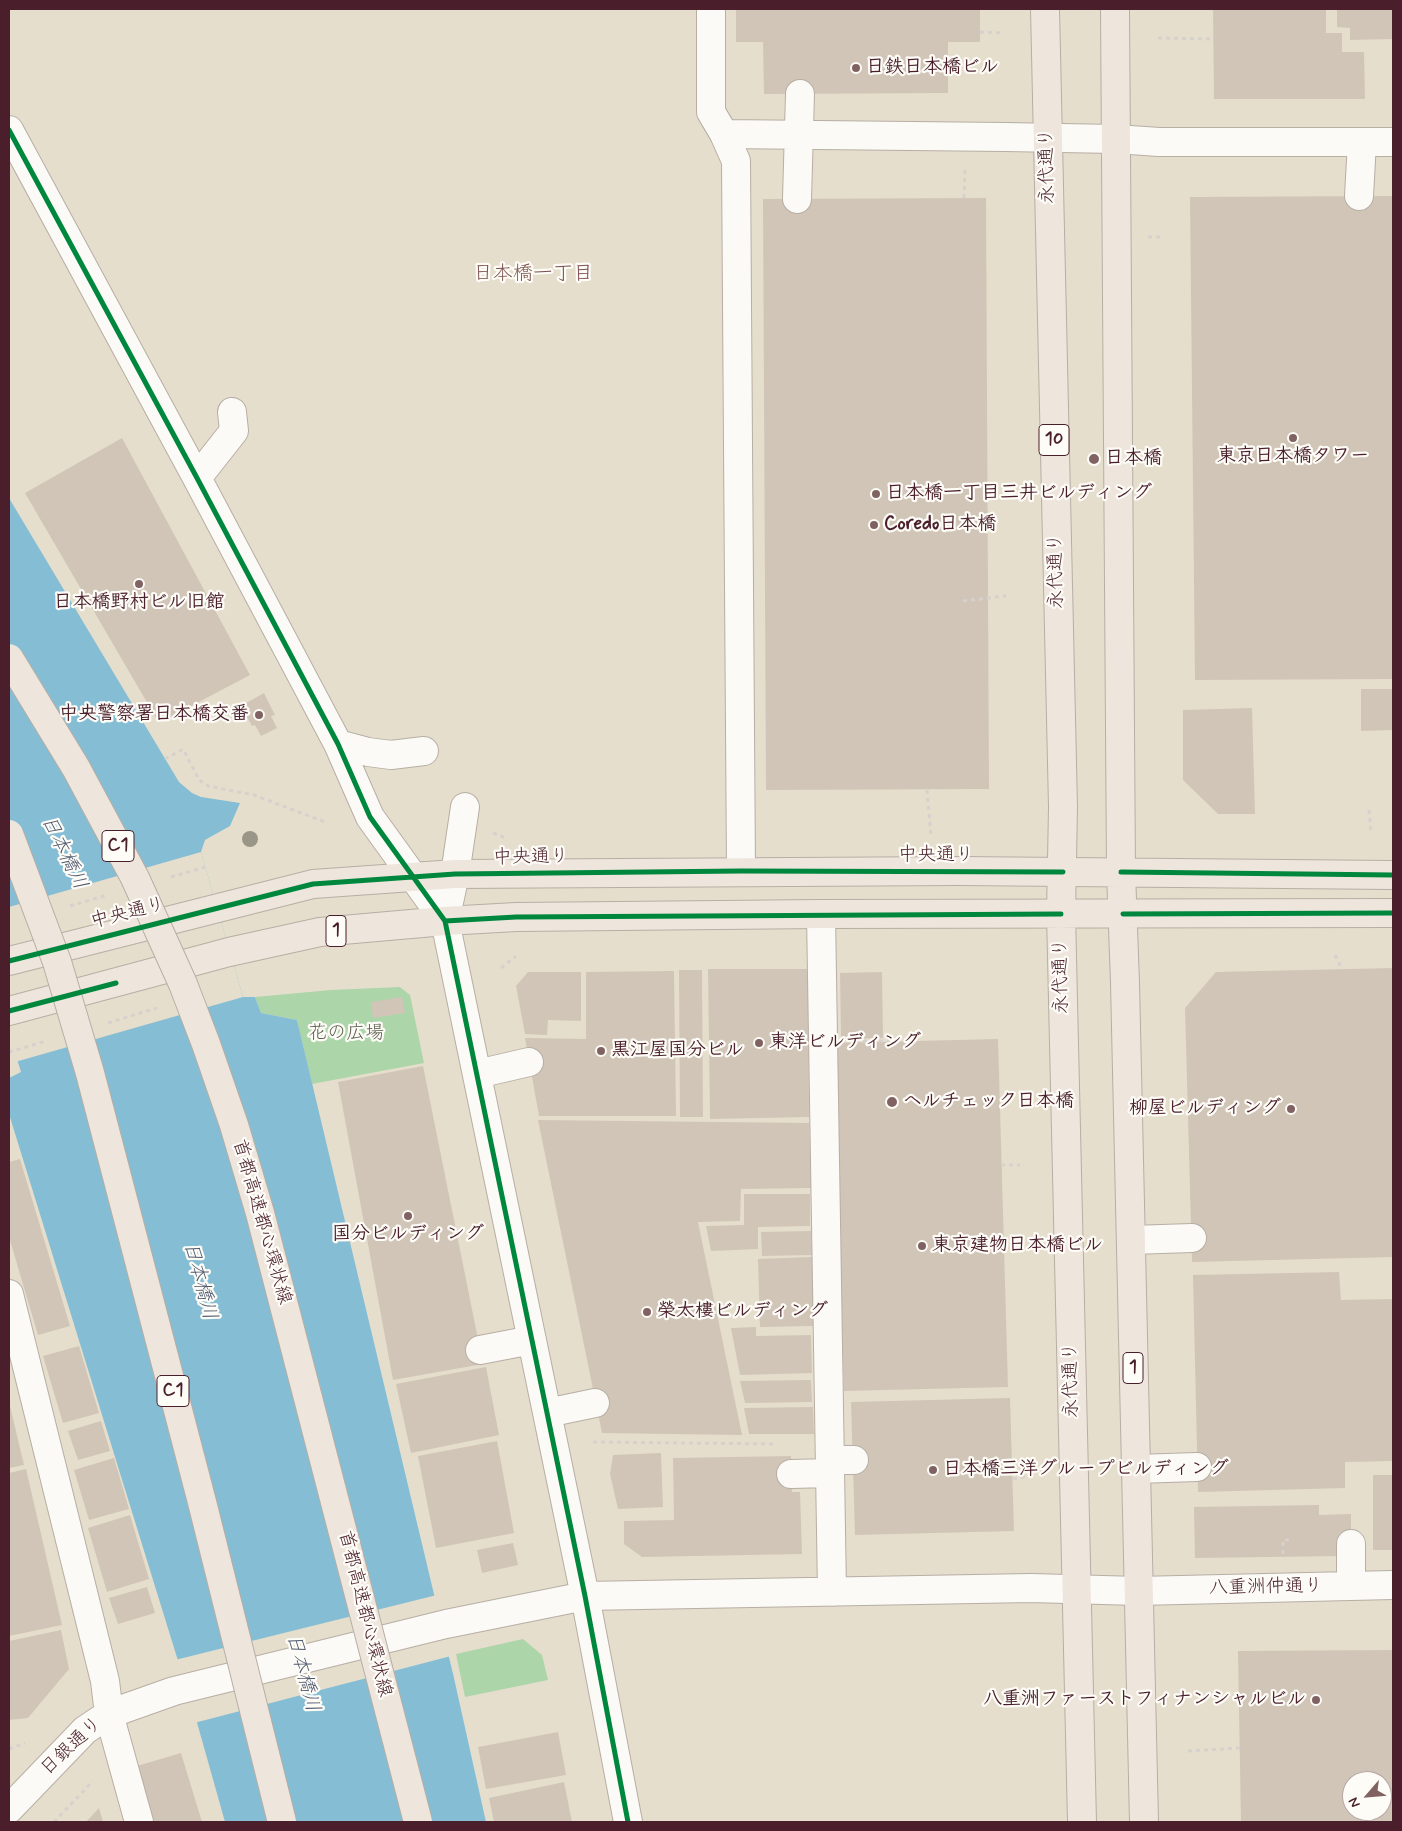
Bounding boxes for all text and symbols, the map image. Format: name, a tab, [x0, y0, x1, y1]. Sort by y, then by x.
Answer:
place label: 日鉄日本橋ビル	[866, 57, 999, 79]
marker: 日鉄日本橋ビル	[850, 62, 862, 74]
street label: 永代通り	[1036, 128, 1060, 204]
district label: 日本橋一丁目	[473, 263, 593, 287]
road number: 10	[1039, 424, 1069, 456]
marker: 東京日本橋タワー	[1287, 432, 1299, 444]
place label: 東京日本橋タワー	[1217, 446, 1369, 468]
place label: 日本橋	[1105, 448, 1162, 470]
marker: 日本橋	[1087, 452, 1101, 466]
place label: 日本橋一丁目三井ビルディング	[886, 483, 1152, 505]
marker: 日本橋一丁目三井ビルディング	[870, 488, 882, 500]
place label: Coredo日本橋	[884, 514, 996, 536]
marker: Coredo日本橋	[868, 519, 880, 531]
street label: 永代通り	[1045, 533, 1069, 609]
marker: 日本橋野村ビル旧館	[133, 578, 145, 590]
place label: 日本橋野村ビル旧館	[54, 592, 224, 614]
place label: 中央警察署日本橋交番	[59, 704, 249, 726]
marker: 中央警察署日本橋交番	[253, 709, 265, 721]
water label: 日本橋川	[35, 812, 91, 894]
road number: C1	[102, 830, 134, 861]
street label: 中央通り	[898, 845, 974, 867]
street label: 中央通り	[493, 846, 569, 870]
street label: 中央通り	[88, 894, 168, 934]
road number: 1	[326, 916, 346, 946]
street label: 永代通り	[1050, 938, 1074, 1014]
park label: 花の広場	[308, 1023, 384, 1045]
place label: 東洋ビルディング	[769, 1032, 921, 1054]
marker: 東洋ビルディング	[753, 1037, 765, 1049]
place label: 黒江屋国分ビル	[611, 1040, 744, 1062]
marker: 黒江屋国分ビル	[595, 1045, 607, 1057]
place label: ヘルチェック日本橋	[903, 1091, 1074, 1113]
marker: ヘルチェック日本橋	[885, 1095, 899, 1109]
place label: 柳屋ビルディング	[1129, 1098, 1281, 1120]
marker: 柳屋ビルディング	[1285, 1103, 1297, 1115]
street label: 首都高速都心環状線	[226, 1137, 296, 1307]
marker: 国分ビルディング	[402, 1210, 414, 1222]
place label: 国分ビルディング	[332, 1224, 484, 1246]
place label: 東京建物日本橋ビル	[932, 1235, 1103, 1257]
water label: 日本橋川	[177, 1239, 221, 1323]
marker: 東京建物日本橋ビル	[916, 1240, 928, 1252]
place label: 榮太樓ビルディング	[657, 1301, 828, 1323]
marker: 榮太樓ビルディング	[641, 1306, 653, 1318]
street label: 永代通り	[1060, 1342, 1084, 1418]
road number: 1	[1123, 1352, 1143, 1384]
road number: C1	[157, 1375, 189, 1406]
place label: 日本橋三洋グループビルディング	[943, 1459, 1229, 1481]
marker: 日本橋三洋グループビルディング	[927, 1464, 939, 1476]
street label: 首都高速都心環状線	[332, 1528, 396, 1700]
street label: 八重洲仲通り	[1209, 1576, 1323, 1600]
water label: 日本橋川	[280, 1631, 324, 1715]
place label: 八重洲ファーストフィナンシャルビル	[983, 1689, 1306, 1711]
marker: 八重洲ファーストフィナンシャルビル	[1310, 1694, 1322, 1706]
street label: 日銀通り	[36, 1713, 108, 1781]
north arrow	[1342, 1771, 1392, 1821]
text: N	[1344, 1794, 1365, 1811]

